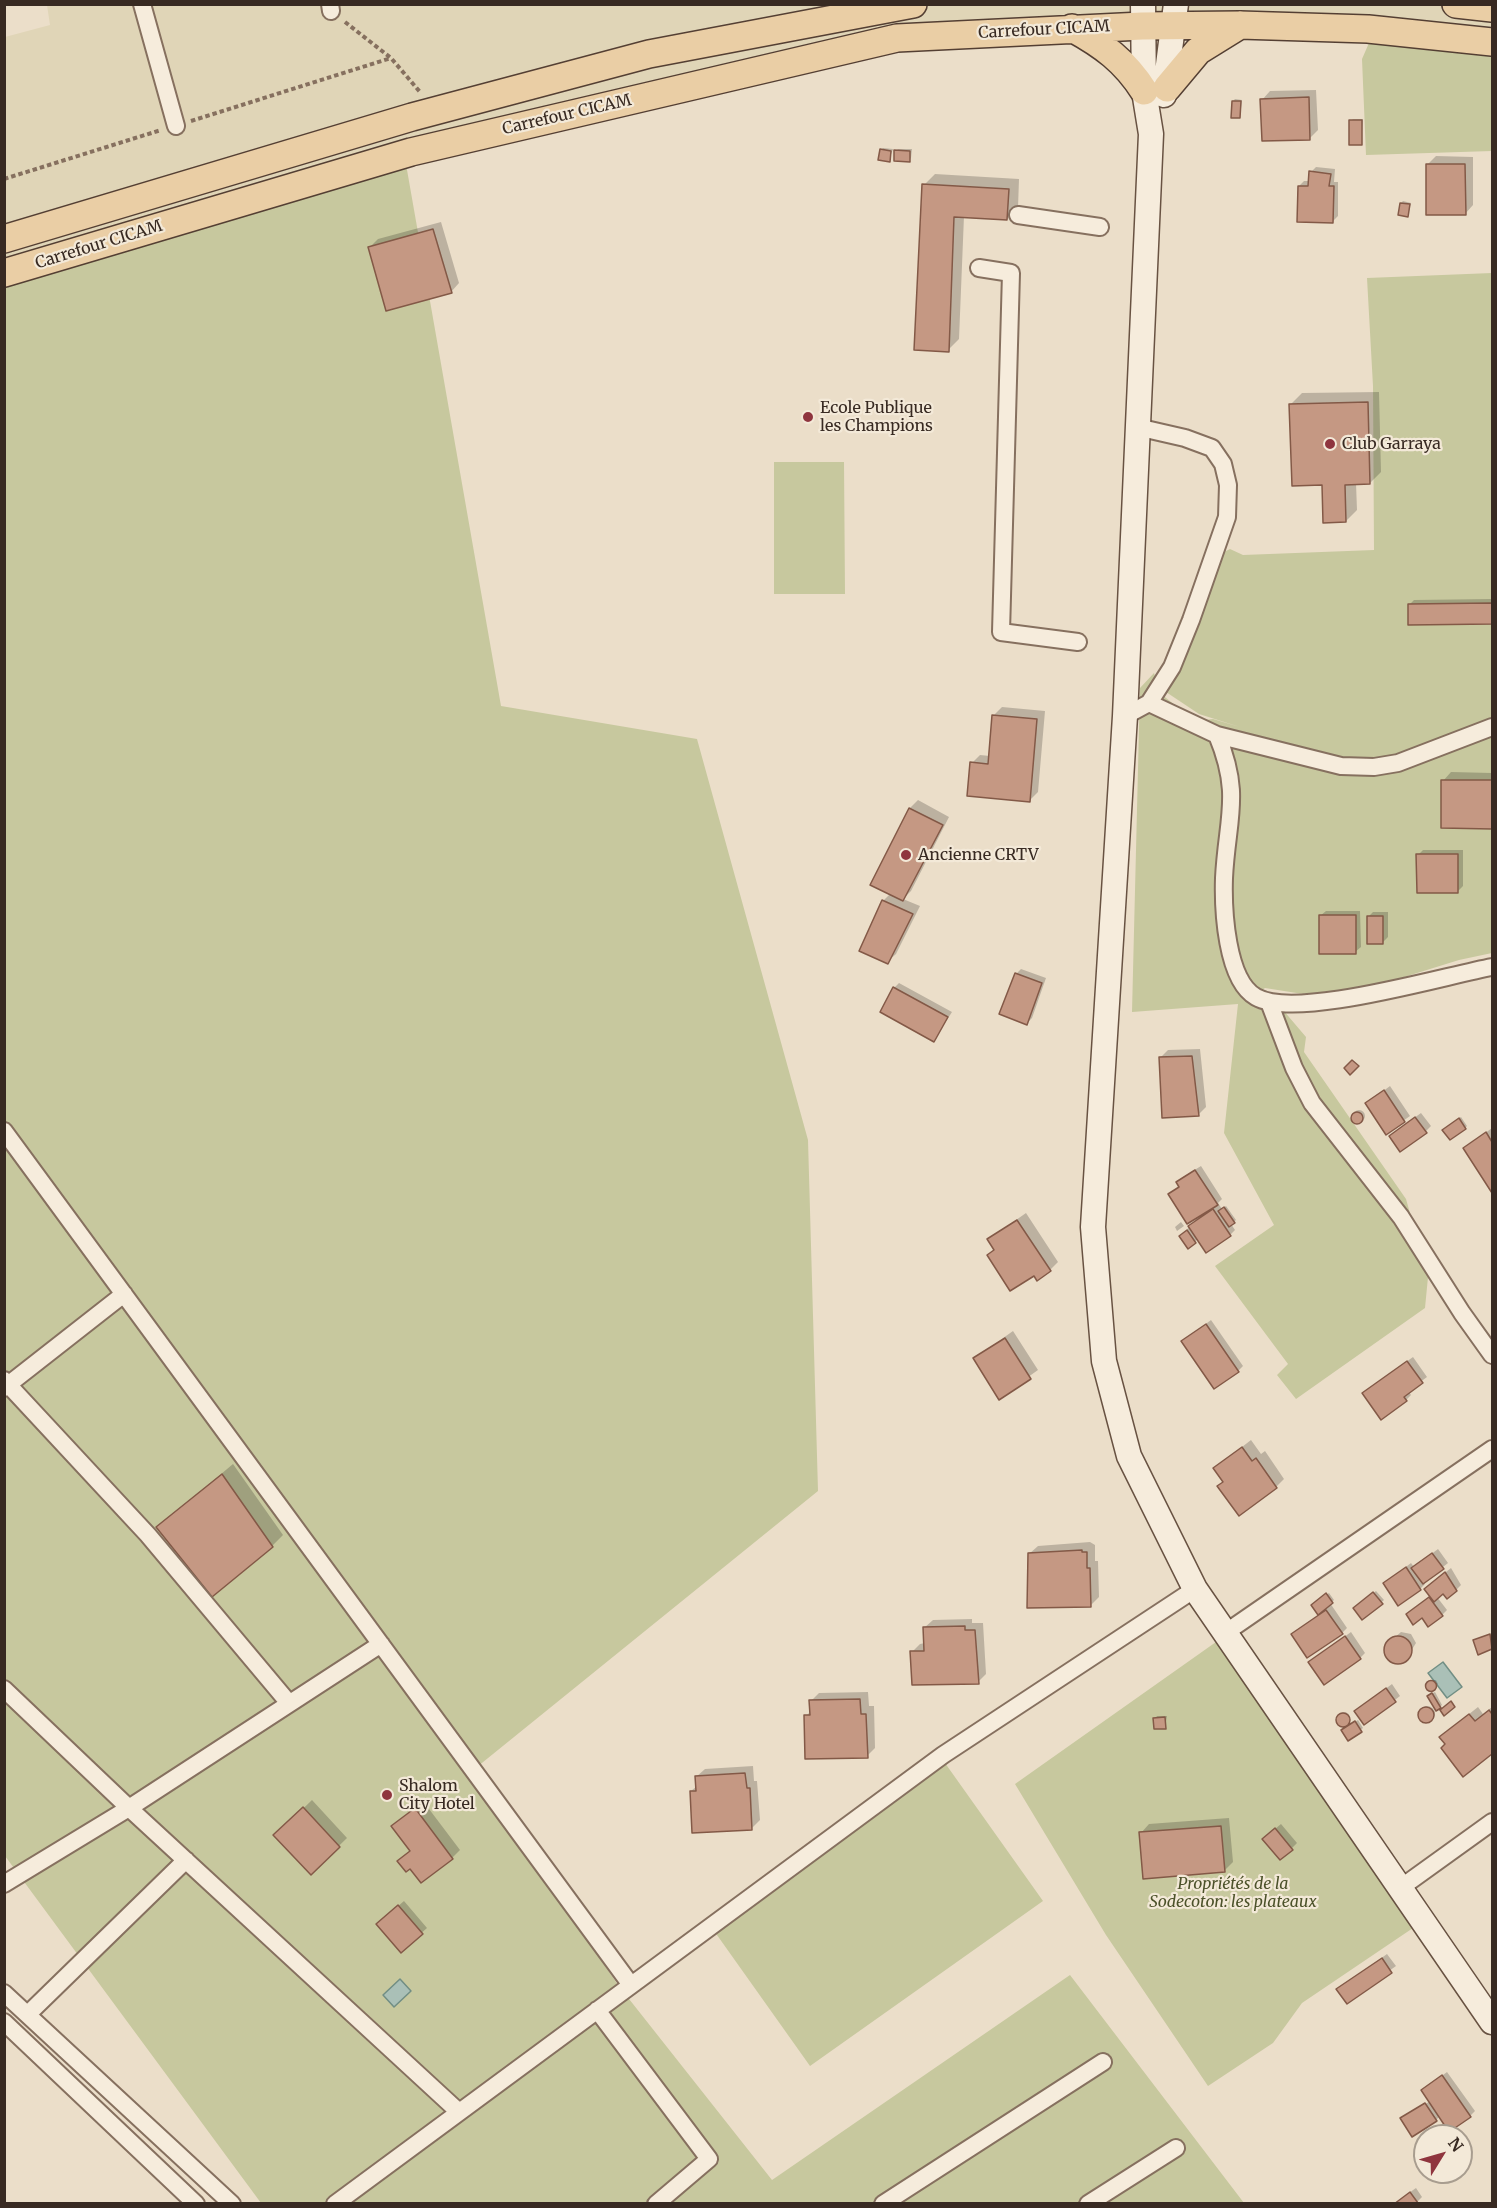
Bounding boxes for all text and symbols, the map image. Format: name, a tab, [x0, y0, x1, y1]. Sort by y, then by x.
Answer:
street label: Carrefour CICAM	[978, 17, 1110, 43]
street label: Carrefour CICAM	[501, 91, 633, 139]
street label: Carrefour CICAM	[33, 217, 165, 273]
place label: Ecole Publique les Champions	[820, 398, 933, 436]
marker: Ecole Publique les Champions	[801, 410, 815, 424]
place label: Club Garraya	[1342, 434, 1441, 454]
marker: Club Garraya	[1323, 437, 1337, 451]
place label: Ancienne CRTV	[918, 845, 1039, 865]
marker: Ancienne CRTV	[899, 848, 913, 862]
place label: Shalom City Hotel	[399, 1776, 475, 1814]
marker: Shalom City Hotel	[380, 1788, 394, 1802]
park label: Propriétés de la Sodecoton: les plateaux	[1149, 1874, 1317, 1912]
north arrow	[1413, 2124, 1473, 2184]
text: N	[1444, 2133, 1468, 2155]

